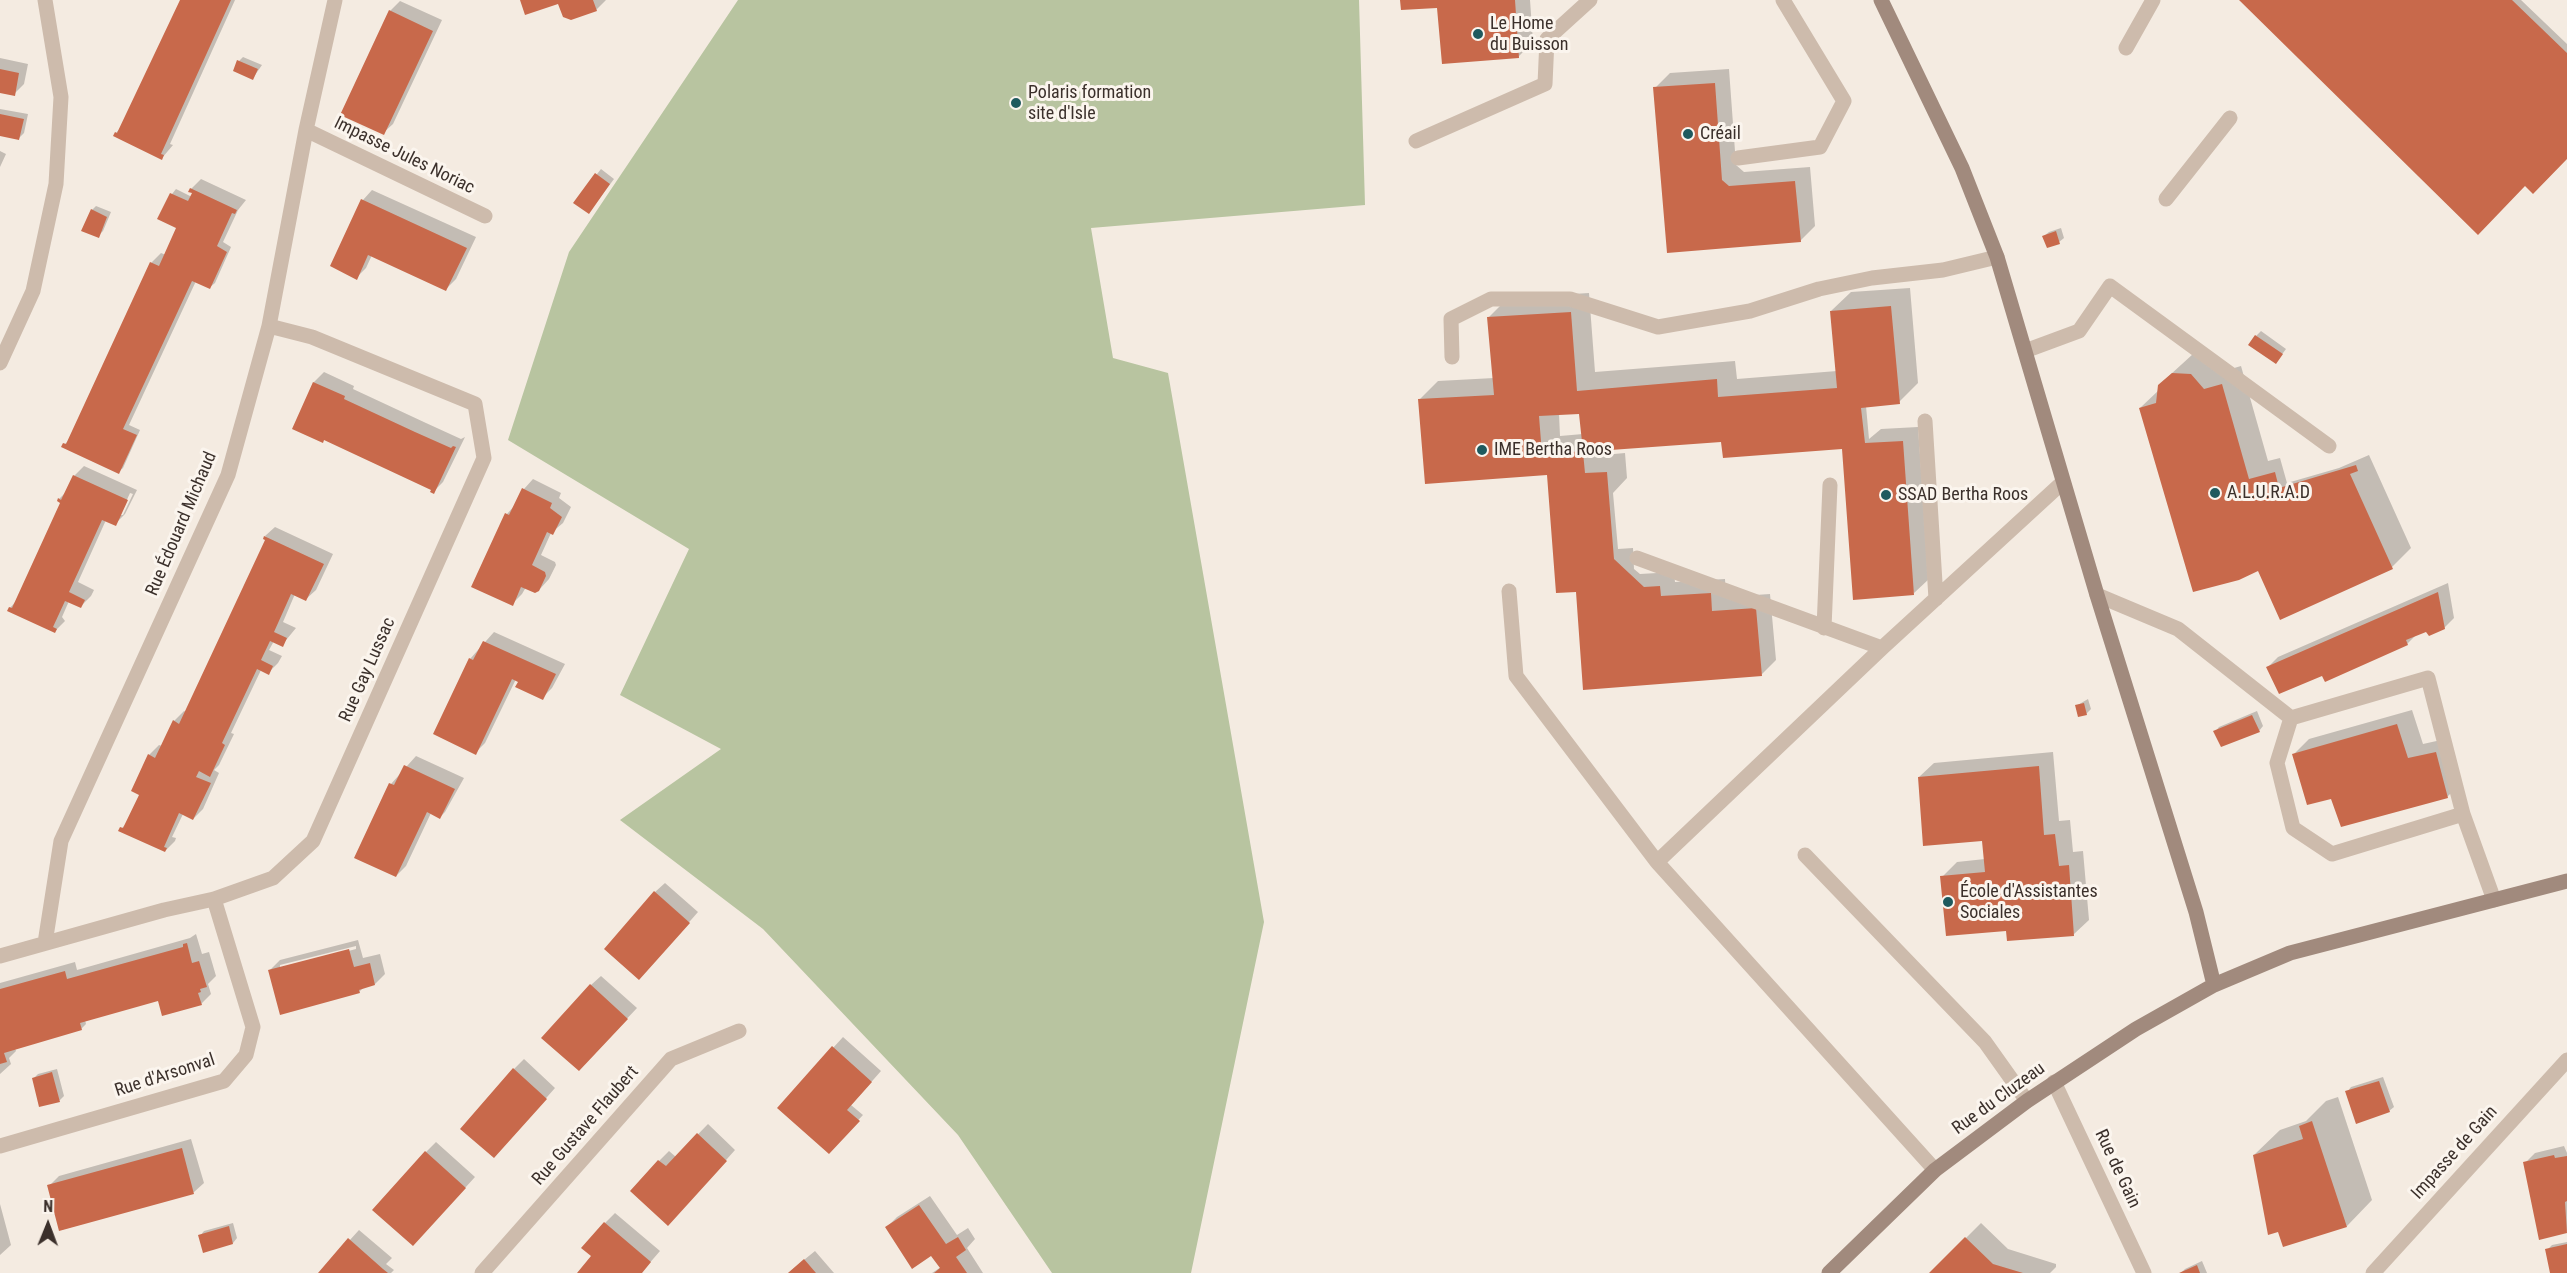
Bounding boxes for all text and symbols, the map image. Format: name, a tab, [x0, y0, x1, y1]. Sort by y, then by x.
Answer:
place label: Le Home du Buisson	[1490, 13, 1569, 56]
marker: Le Home du Buisson	[1471, 27, 1485, 41]
place label: Polaris formation site d'Isle	[1028, 82, 1151, 124]
marker: Polaris formation site d'Isle	[1009, 96, 1023, 110]
street label: Impasse Jules Noriac	[330, 113, 478, 199]
place label: Créail	[1700, 123, 1741, 145]
marker: Créail	[1681, 127, 1695, 141]
place label: IME Bertha Roos	[1494, 439, 1612, 461]
marker: IME Bertha Roos	[1475, 443, 1489, 457]
street label: Rue Édouard Michaud	[142, 449, 222, 599]
place label: A.L.U.R.A.D	[2227, 482, 2310, 504]
place label: SSAD Bertha Roos	[1898, 484, 2028, 506]
marker: A.L.U.R.A.D	[2208, 486, 2222, 500]
marker: SSAD Bertha Roos	[1879, 488, 1893, 502]
street label: Rue Gay Lussac	[335, 615, 401, 725]
place label: École d'Assistantes Sociales	[1960, 881, 2098, 924]
marker: École d'Assistantes Sociales	[1941, 895, 1955, 909]
street label: Rue d'Arsonval	[112, 1050, 218, 1102]
street label: Rue du Cluzeau	[1949, 1058, 2049, 1140]
street label: Rue Gustave Flaubert	[528, 1062, 644, 1190]
street label: Impasse de Gain	[2407, 1102, 2503, 1204]
street label: Rue de Gain	[2089, 1126, 2145, 1212]
north arrow	[18, 1195, 78, 1255]
text: N	[43, 1197, 53, 1216]

